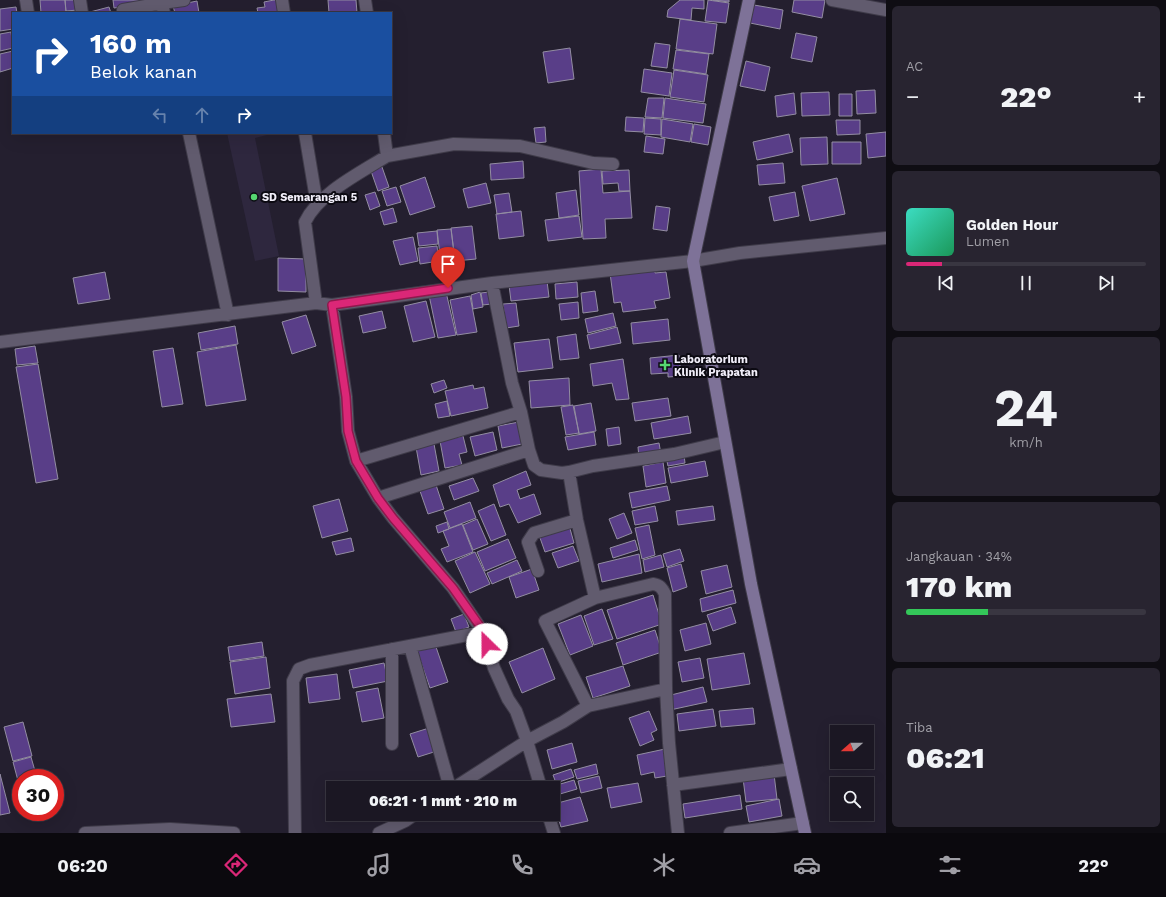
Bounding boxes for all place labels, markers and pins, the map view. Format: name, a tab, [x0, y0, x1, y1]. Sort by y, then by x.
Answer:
place label: SD Semarangan 5	[262, 191, 357, 204]
marker: SD Semarangan 5	[249, 192, 259, 202]
pin	[431, 247, 465, 288]
place label: Laboratorium Klinik Prapatan	[674, 353, 758, 379]
marker: Laboratorium Klinik Prapatan	[659, 359, 671, 371]

